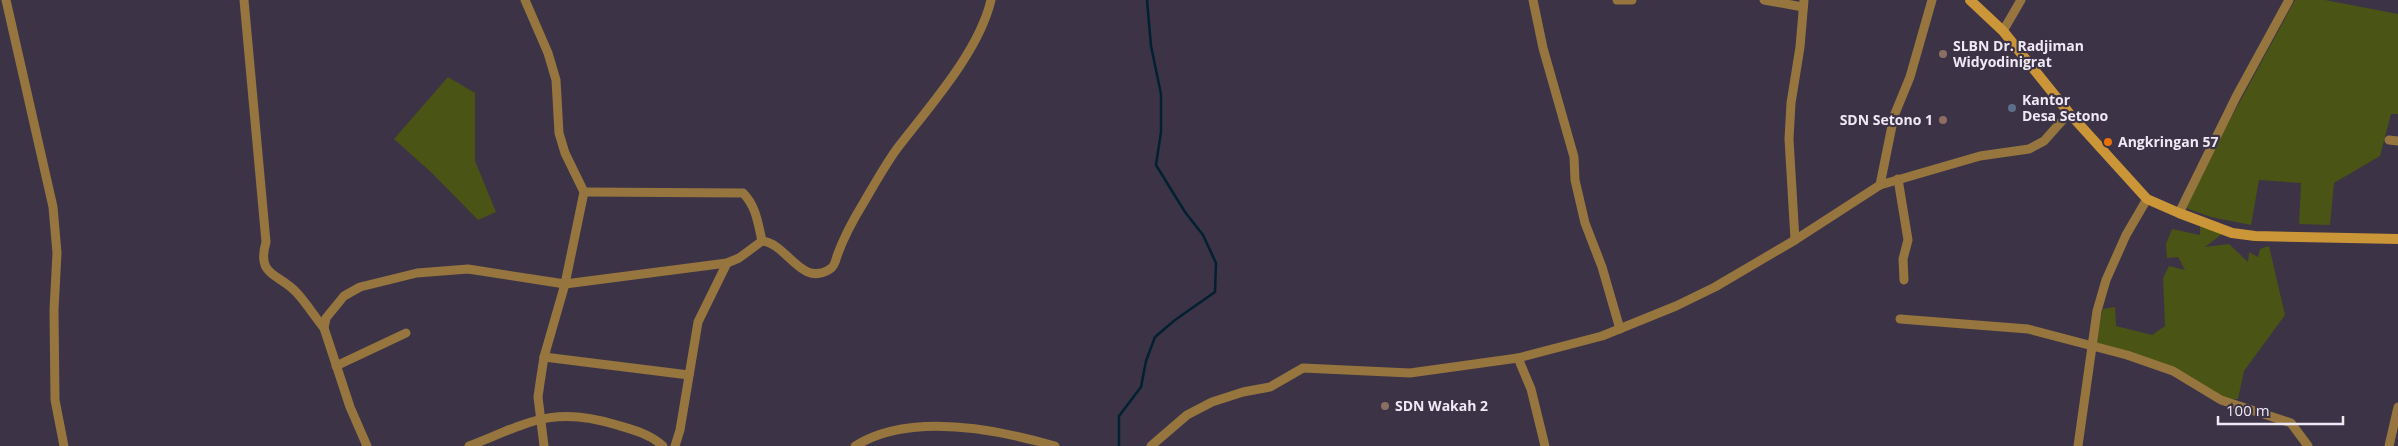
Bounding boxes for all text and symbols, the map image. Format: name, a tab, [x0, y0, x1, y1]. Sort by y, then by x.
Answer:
place label: SLBN Dr. Radjiman Widyodinigrat	[1953, 36, 2084, 71]
marker: SLBN Dr. Radjiman Widyodinigrat	[1937, 48, 1949, 60]
place label: Kantor Desa Setono	[2022, 90, 2109, 125]
marker: Kantor Desa Setono	[2006, 102, 2018, 114]
place label: SDN Setono 1	[1840, 110, 1933, 129]
marker: SDN Setono 1	[1937, 114, 1949, 126]
place label: Angkringan 57	[2118, 132, 2219, 151]
marker: Angkringan 57	[2102, 136, 2114, 148]
scale bar	[2218, 394, 2343, 426]
place label: SDN Wakah 2	[1395, 396, 1488, 415]
marker: SDN Wakah 2	[1379, 400, 1391, 412]
text: 100 m	[2226, 400, 2270, 420]

